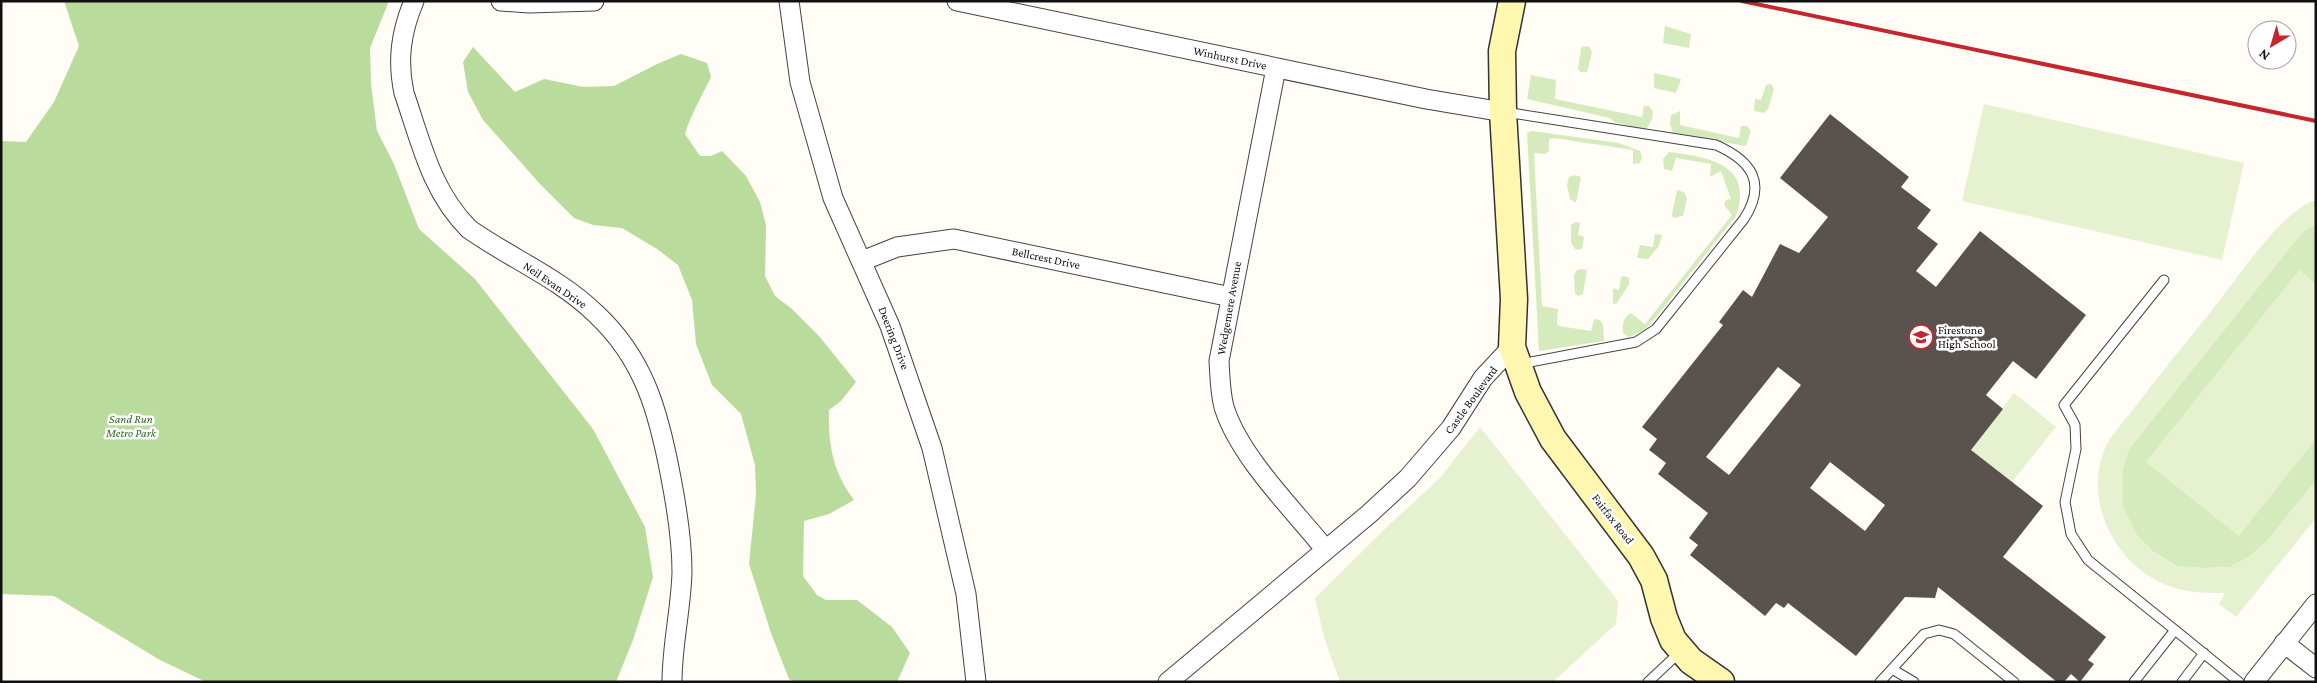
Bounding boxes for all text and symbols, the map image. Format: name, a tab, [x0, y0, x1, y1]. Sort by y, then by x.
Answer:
north arrow	[2247, 20, 2297, 70]
street label: Winhurst Drive	[1192, 43, 1268, 73]
text: N	[2255, 46, 2273, 64]
street label: Bellcrest Drive	[1011, 244, 1081, 272]
street label: Neil Evan Drive	[521, 259, 589, 311]
street label: Wedgemere Avenue	[1214, 260, 1244, 356]
street label: Deering Drive	[876, 304, 912, 372]
place label: Firestone High School	[1938, 323, 1996, 351]
school or university icon: Firestone High School	[1908, 324, 1934, 350]
street label: Castle Boulevard	[1442, 363, 1501, 437]
park label: Sand Run Metro Park	[105, 412, 157, 440]
street label: Fairfax Road	[1589, 491, 1637, 547]

